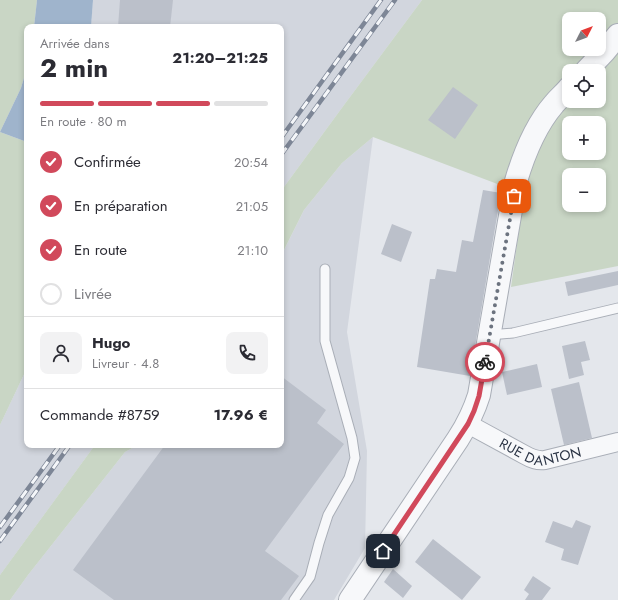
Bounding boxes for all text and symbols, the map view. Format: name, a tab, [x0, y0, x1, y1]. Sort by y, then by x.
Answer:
north arrow	[562, 12, 606, 56]
map controls	[562, 12, 606, 212]
text: Arrivée dans	[40, 34, 109, 53]
text: 21:20–21:25	[172, 47, 268, 69]
text: 2 min	[40, 49, 108, 87]
button: locate	[562, 64, 606, 108]
text: En route · 80 m	[40, 112, 127, 131]
button: +	[562, 116, 606, 160]
icon: check	[40, 151, 62, 173]
text: Confirmée	[74, 151, 141, 173]
text: 20:54	[234, 153, 268, 172]
button: −	[562, 168, 606, 212]
pin	[497, 179, 531, 213]
icon: bag	[503, 185, 525, 207]
icon: check	[40, 195, 62, 217]
text: En préparation	[74, 195, 168, 217]
text: 21:05	[236, 197, 268, 216]
icon: check	[40, 239, 62, 261]
text: En route	[74, 239, 127, 261]
text: 21:10	[237, 241, 268, 260]
text: Livrée	[74, 283, 112, 305]
button: person	[40, 332, 82, 374]
text: Hugo	[92, 332, 130, 354]
button: phone	[226, 332, 268, 374]
courier	[465, 342, 505, 382]
icon: bike	[474, 351, 496, 373]
text: Livreur · 4.8	[92, 354, 159, 373]
text: Commande #8759	[40, 404, 160, 426]
text: 17.96 €	[214, 404, 268, 426]
street label: RUE DANTON	[496, 433, 583, 471]
pin	[366, 534, 400, 568]
icon: home	[372, 540, 394, 562]

